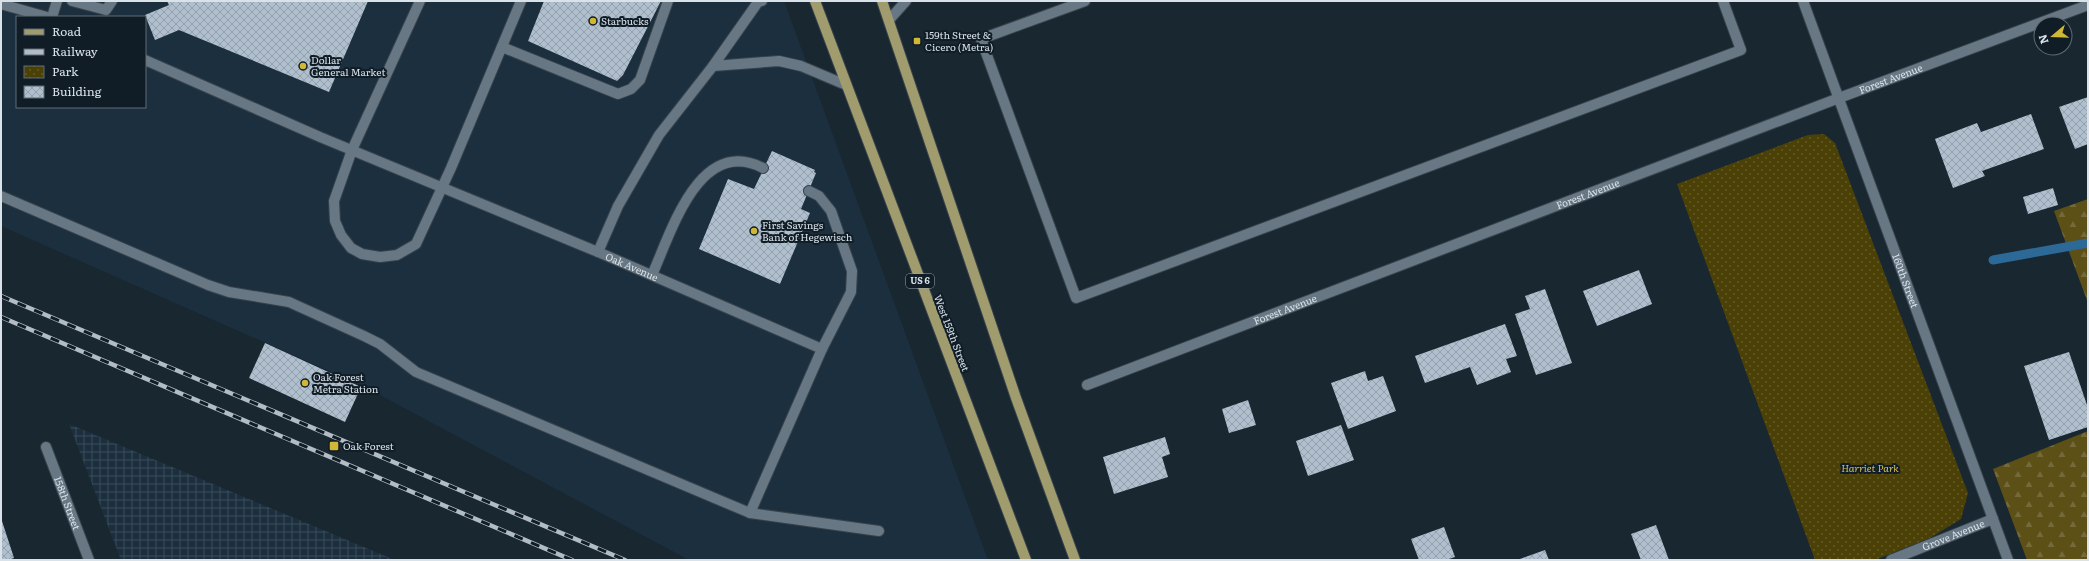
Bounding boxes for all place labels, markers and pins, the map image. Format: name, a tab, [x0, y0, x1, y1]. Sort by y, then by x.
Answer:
place label: Starbucks	[601, 13, 649, 28]
marker: Starbucks	[588, 16, 598, 26]
place label: 159th Street & Cicero (Metra)	[925, 27, 993, 54]
marker: 159th Street & Cicero (Metra)	[912, 36, 922, 46]
place label: Dollar General Market	[311, 52, 385, 79]
marker: Dollar General Market	[298, 61, 308, 71]
place label: First Savings Bank of Hegewisch	[762, 217, 853, 244]
marker: First Savings Bank of Hegewisch	[749, 226, 759, 236]
place label: Oak Forest Metra Station	[313, 369, 379, 396]
marker: Oak Forest Metra Station	[300, 378, 310, 388]
place label: Oak Forest	[343, 438, 394, 453]
marker: Oak Forest	[328, 440, 340, 452]

